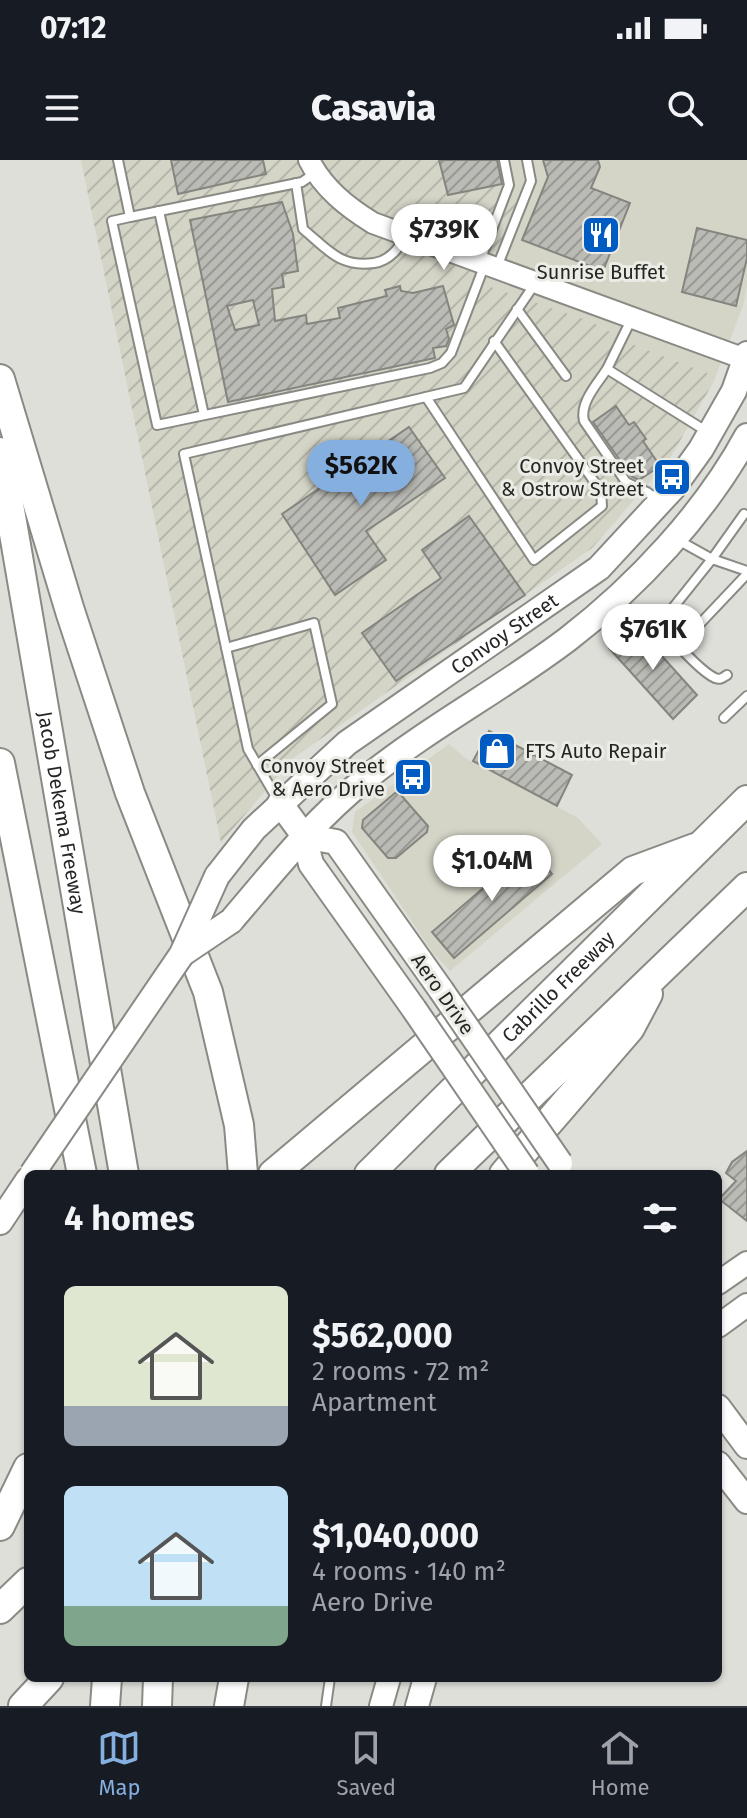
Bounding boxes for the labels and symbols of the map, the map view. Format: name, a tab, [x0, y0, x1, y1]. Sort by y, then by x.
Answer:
pin: $739K	[388, 204, 500, 272]
restaurant icon: Sunrise Buffet	[580, 214, 622, 256]
place label: Sunrise Buffet	[537, 260, 666, 284]
pin: $562K	[305, 440, 417, 508]
place label: Convoy Street & Ostrow Street	[501, 454, 645, 501]
bus stop icon: Convoy Street & Ostrow Street	[651, 456, 693, 498]
street label: Convoy Street	[446, 588, 563, 679]
pin: $761K	[597, 604, 709, 672]
street label: Jacob Dekema Freeway	[33, 709, 91, 916]
shop icon: FTS Auto Repair	[476, 730, 518, 772]
place label: FTS Auto Repair	[525, 739, 667, 763]
place label: Convoy Street & Aero Drive	[260, 754, 386, 801]
bus stop icon: Convoy Street & Aero Drive	[392, 756, 434, 798]
pin: $1.04M	[427, 835, 557, 903]
street label: Cabrillo Freeway	[497, 926, 619, 1048]
street label: Aero Drive	[406, 949, 480, 1039]

